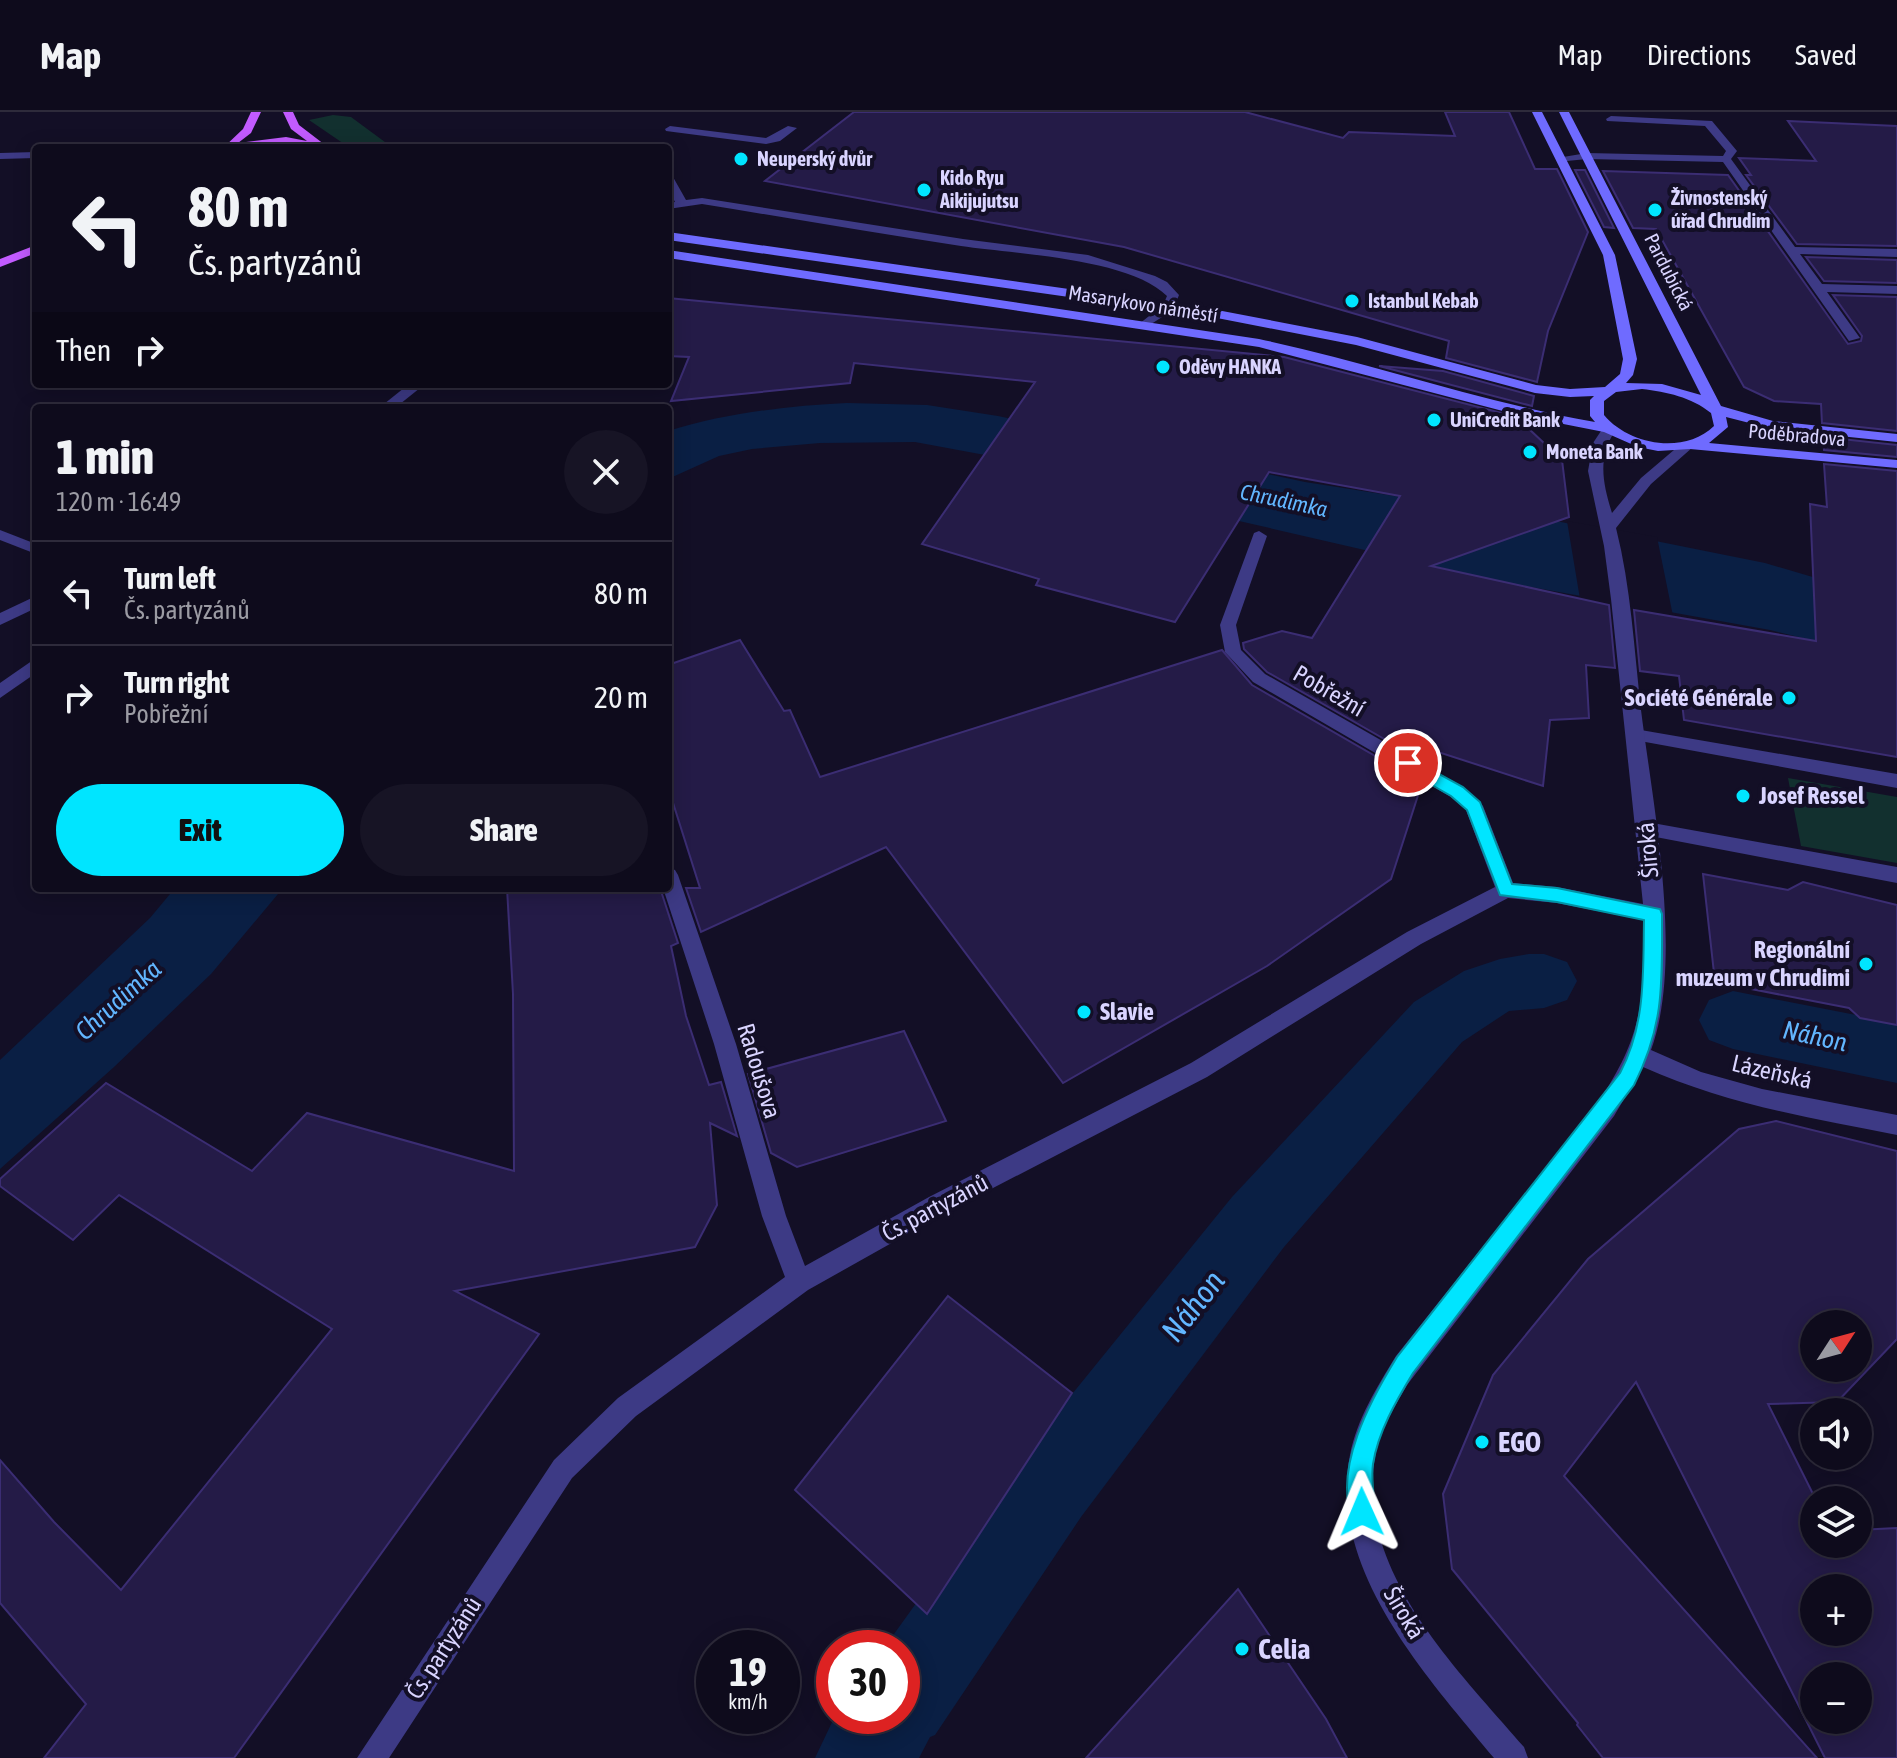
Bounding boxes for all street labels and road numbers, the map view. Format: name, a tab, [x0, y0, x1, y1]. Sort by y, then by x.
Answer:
street label: Pardubická	[1640, 229, 1699, 314]
street label: Masarykovo náměstí	[1067, 280, 1220, 327]
street label: Poděbradova	[1747, 419, 1847, 450]
street label: Pobřežní	[1289, 659, 1370, 722]
street label: Široká	[1632, 821, 1663, 879]
street label: Radoušova	[732, 1020, 787, 1122]
street label: Lázeňská	[1729, 1049, 1815, 1094]
street label: Čs. partyzánů	[877, 1168, 992, 1247]
street label: Široká	[1379, 1582, 1430, 1644]
street label: Čs. partyzánů	[401, 1592, 487, 1704]

